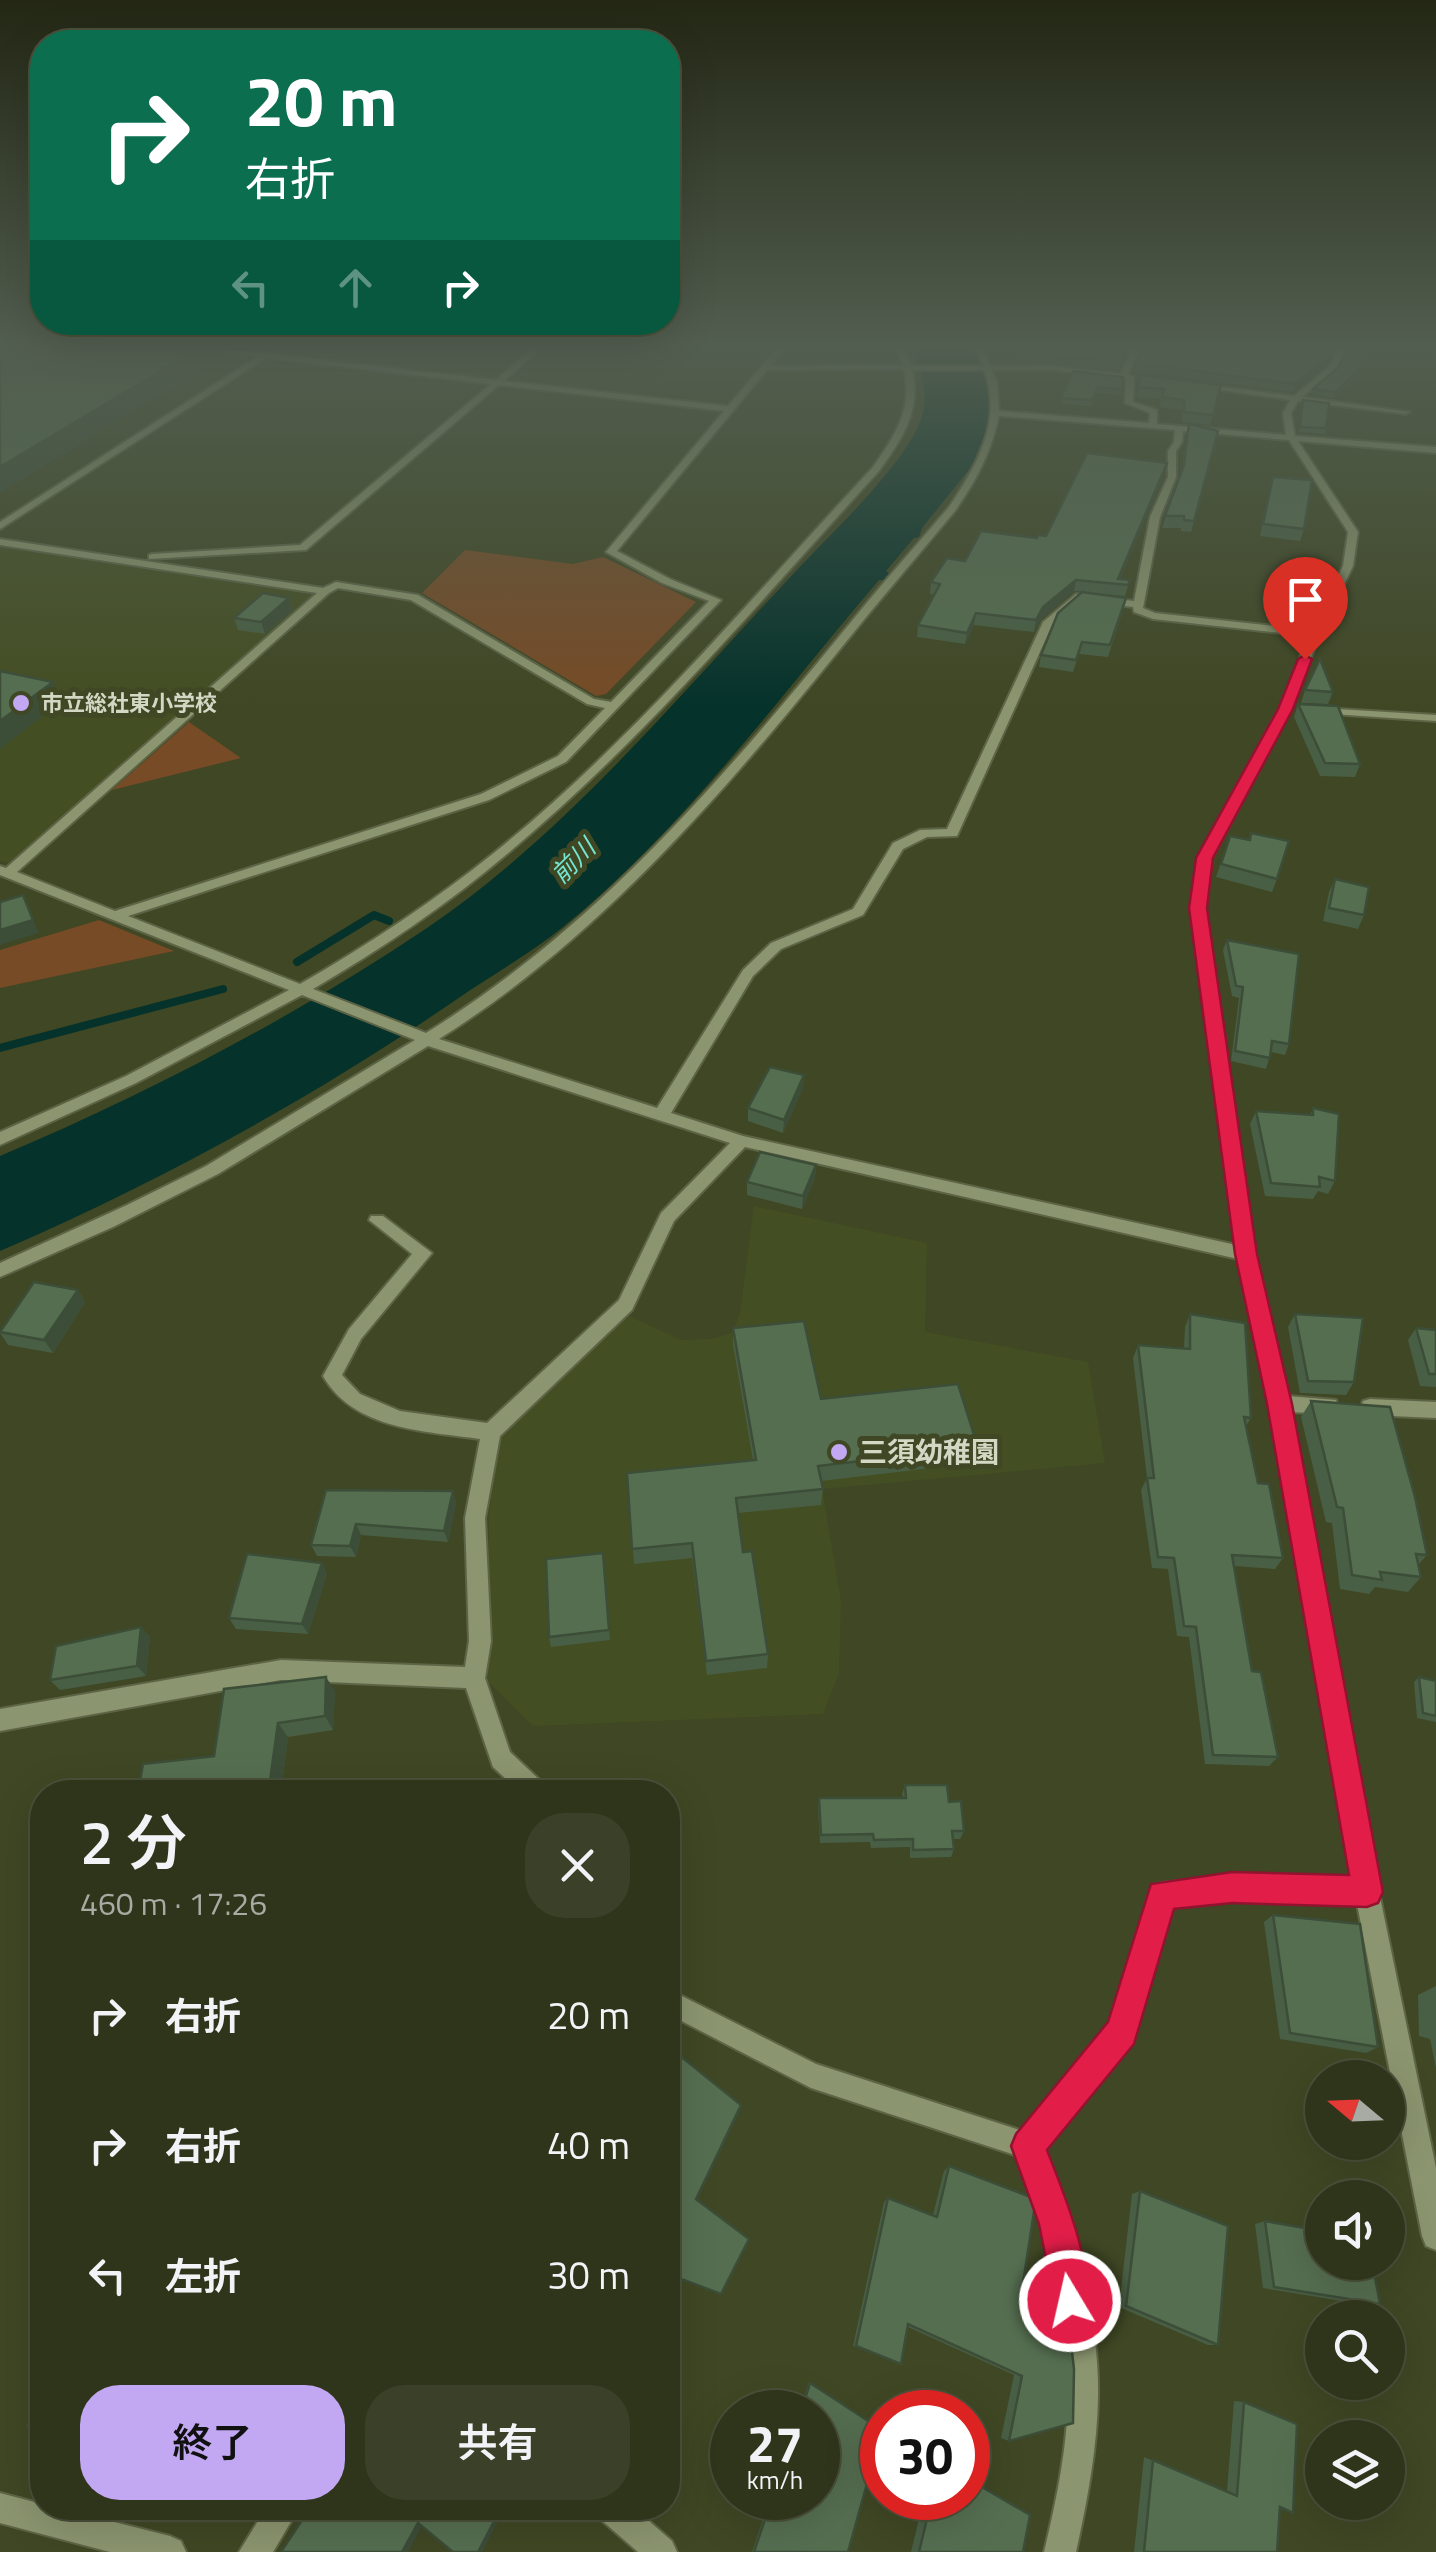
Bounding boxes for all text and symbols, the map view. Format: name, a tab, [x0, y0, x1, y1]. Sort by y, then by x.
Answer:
text: 20 m	[245, 47, 398, 153]
icon: right	[80, 70, 210, 200]
text: 右折	[245, 144, 335, 212]
icon: left	[223, 260, 278, 315]
icon: ahead	[328, 260, 383, 315]
icon: right	[433, 260, 488, 315]
pin	[1263, 557, 1348, 660]
icon: arrive	[1278, 572, 1333, 627]
place label: 市立総社東小学校	[41, 686, 217, 720]
marker: 市立総社東小学校	[10, 692, 32, 714]
water label: 前川	[542, 828, 606, 892]
place label: 三須幼稚園	[859, 1430, 999, 1473]
marker: 三須幼稚園	[828, 1441, 850, 1463]
text: 2 分	[80, 1796, 187, 1887]
button: close	[525, 1813, 630, 1918]
text: 460 m · 17:26	[80, 1879, 267, 1927]
text: 20 m	[547, 1986, 630, 2044]
text: 右折	[165, 1987, 241, 2045]
icon: right	[80, 1988, 135, 2043]
north arrow	[1305, 2060, 1405, 2160]
map controls	[1305, 2060, 1405, 2520]
text: 40 m	[547, 2116, 630, 2174]
text: 右折	[165, 2117, 241, 2175]
icon: right	[80, 2118, 135, 2173]
button: sound	[1305, 2180, 1405, 2280]
text: 30 m	[547, 2246, 630, 2304]
text: 左折	[165, 2247, 241, 2305]
icon: left	[80, 2248, 135, 2303]
position arrow	[1018, 2249, 1122, 2353]
button: search	[1305, 2300, 1405, 2400]
button: 終了	[80, 2385, 345, 2500]
button: 共有	[365, 2385, 630, 2500]
speed limit sign: 30	[860, 2390, 990, 2520]
text: 27	[747, 2405, 803, 2481]
button: layers	[1305, 2420, 1405, 2520]
text: km/h	[747, 2461, 803, 2499]

